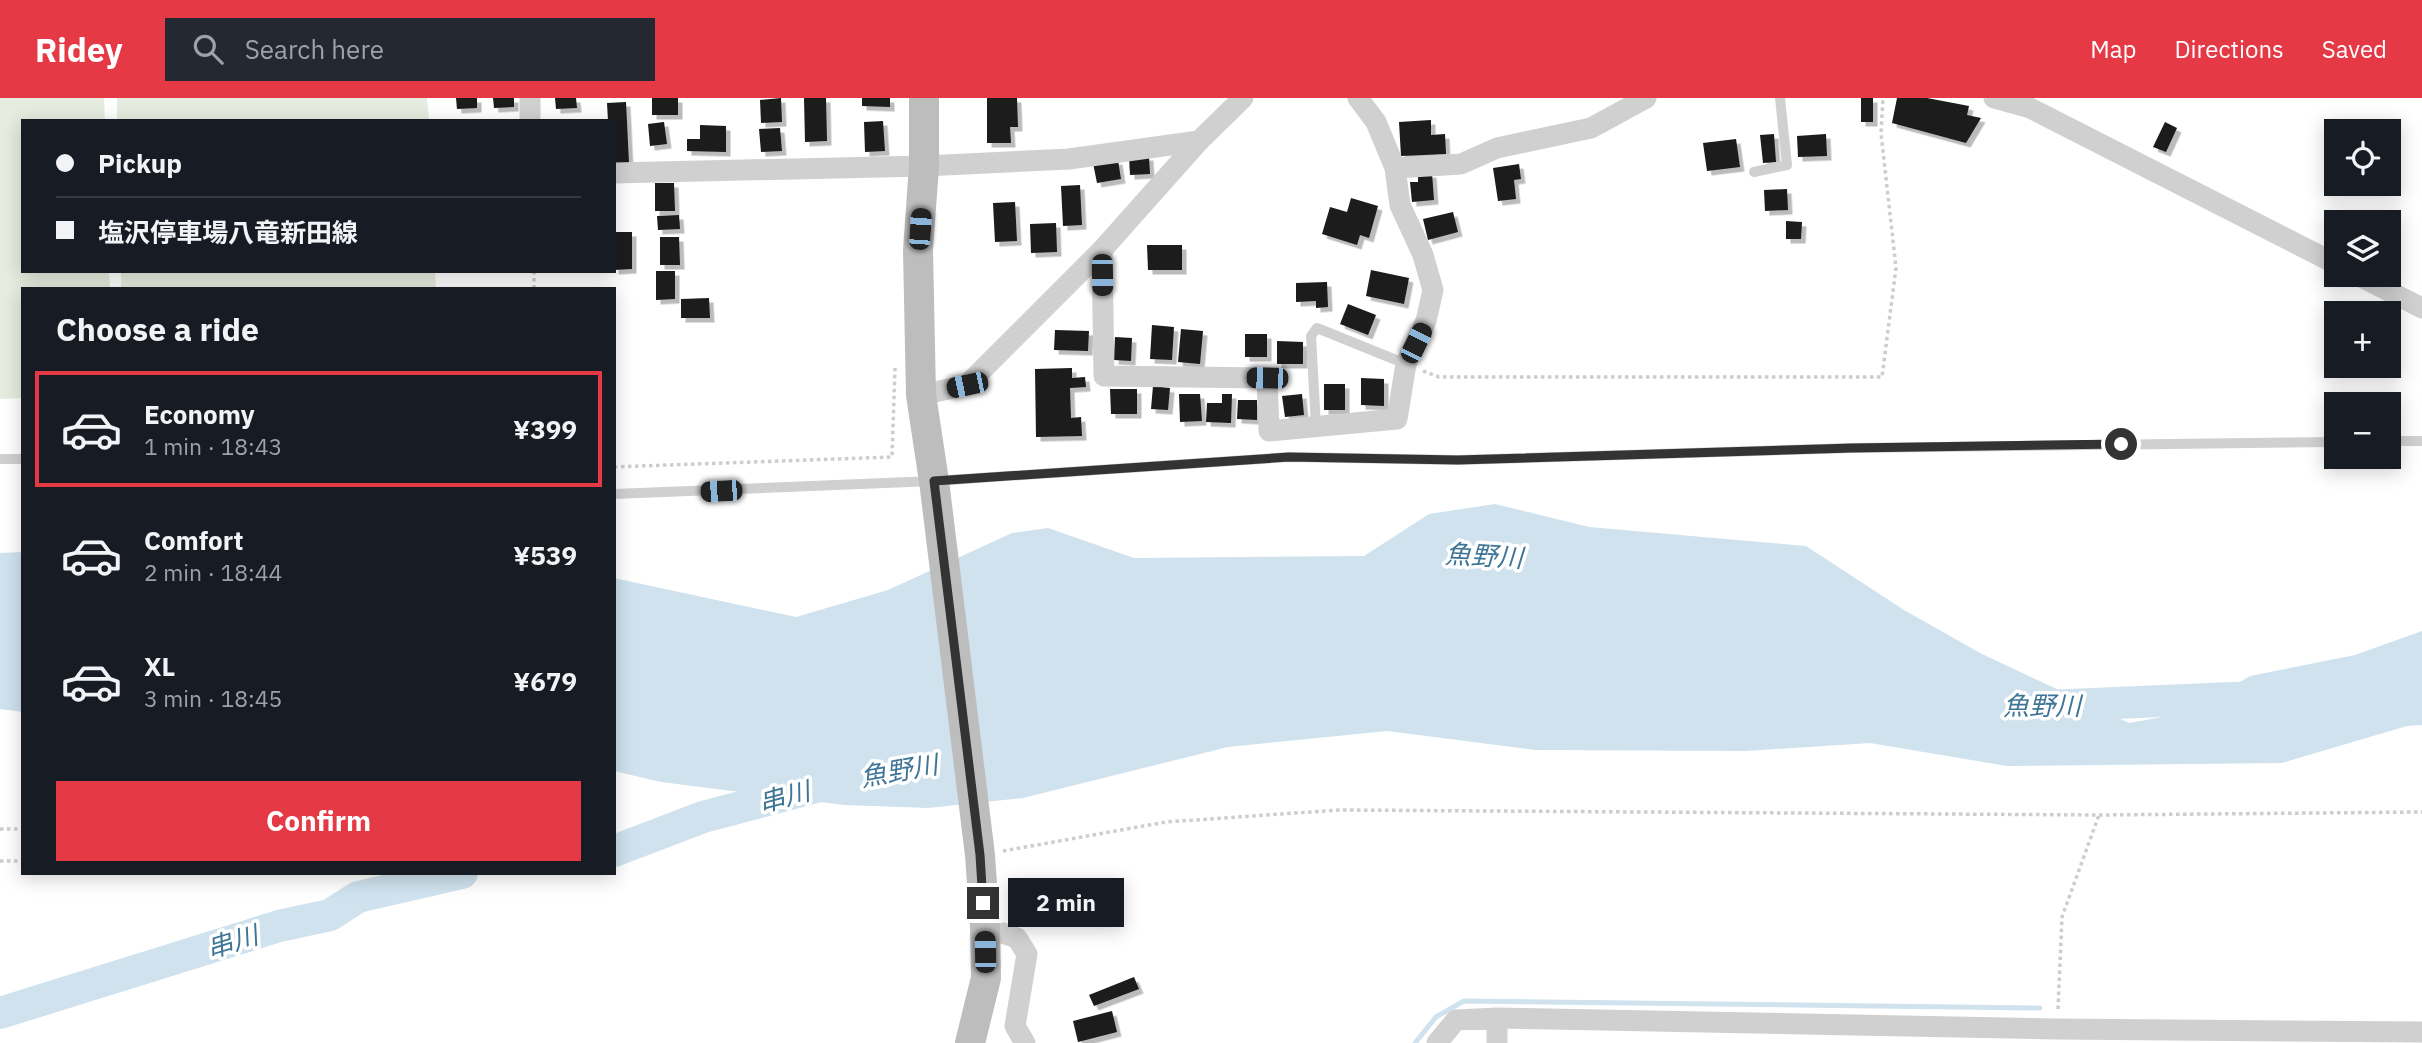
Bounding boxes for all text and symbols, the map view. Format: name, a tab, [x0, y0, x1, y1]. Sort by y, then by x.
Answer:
search box	[165, 18, 655, 81]
text: Ridey	[35, 28, 123, 71]
icon: search	[189, 30, 227, 68]
text: Search here	[245, 32, 384, 66]
text: Map	[2090, 33, 2136, 65]
text: Directions	[2174, 33, 2284, 65]
text: Saved	[2322, 33, 2387, 65]
map controls	[2324, 119, 2401, 469]
button: locate	[2324, 119, 2401, 196]
text: Pickup	[98, 146, 182, 180]
car	[909, 207, 932, 251]
button: layers	[2324, 210, 2401, 287]
text: 塩沢停車場八竜新田線	[98, 215, 358, 249]
car	[1092, 254, 1113, 296]
button: +	[2324, 301, 2401, 378]
text: Choose a ride	[56, 308, 259, 350]
car	[1398, 320, 1435, 366]
car	[1246, 367, 1289, 389]
car	[945, 370, 990, 400]
button: −	[2324, 392, 2401, 469]
text: Economy	[144, 397, 255, 431]
icon: car	[60, 398, 123, 461]
text: ¥399	[513, 412, 577, 446]
route start	[2105, 428, 2137, 460]
text: 1 min · 18:43	[144, 431, 282, 461]
car	[700, 479, 743, 503]
text: Comfort	[144, 523, 243, 557]
icon: car	[60, 524, 123, 587]
water label: 魚野川	[1444, 536, 1527, 574]
text: ¥539	[513, 538, 577, 572]
text: 2 min · 18:44	[144, 557, 282, 587]
text: XL	[144, 649, 175, 683]
icon: car	[60, 650, 123, 713]
text: ¥679	[513, 664, 577, 698]
text: 3 min · 18:45	[144, 683, 282, 713]
water label: 魚野川	[2003, 688, 2084, 722]
water label: 魚野川	[858, 746, 943, 794]
water label: 串川	[754, 772, 816, 819]
button: Confirm	[56, 781, 581, 861]
callout: 2 min	[1007, 878, 1123, 928]
route end	[967, 887, 999, 919]
text: 2 min	[1036, 887, 1096, 917]
water label: 串川	[202, 916, 265, 965]
car	[975, 931, 996, 973]

